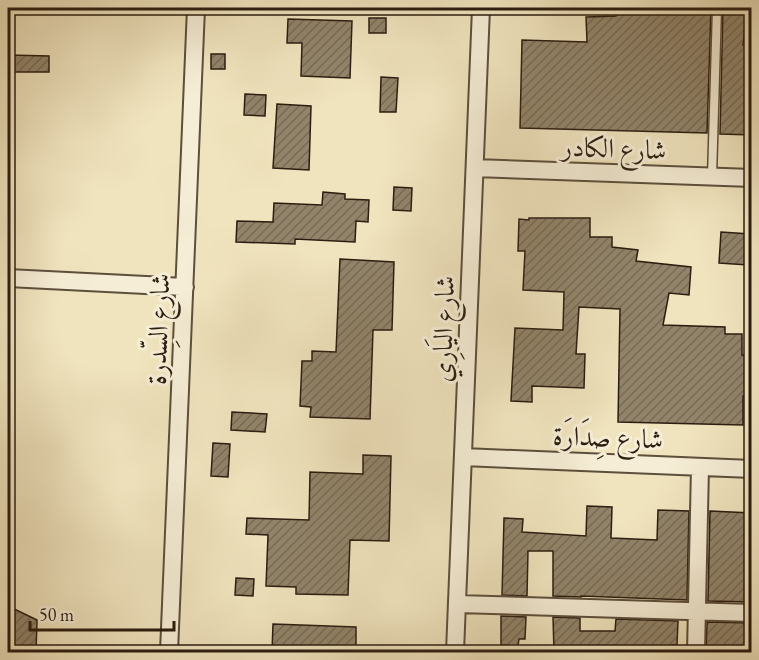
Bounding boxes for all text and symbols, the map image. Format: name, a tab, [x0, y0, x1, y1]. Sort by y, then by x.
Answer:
street label: شارع الكادر	[558, 129, 667, 172]
street label: شارع السِّدرة	[138, 273, 183, 386]
street label: شارع اليَارِي	[423, 275, 468, 383]
street label: شارع صِدَارَة	[552, 417, 664, 462]
scale bar	[30, 594, 174, 632]
text: 50 m	[39, 603, 74, 626]

